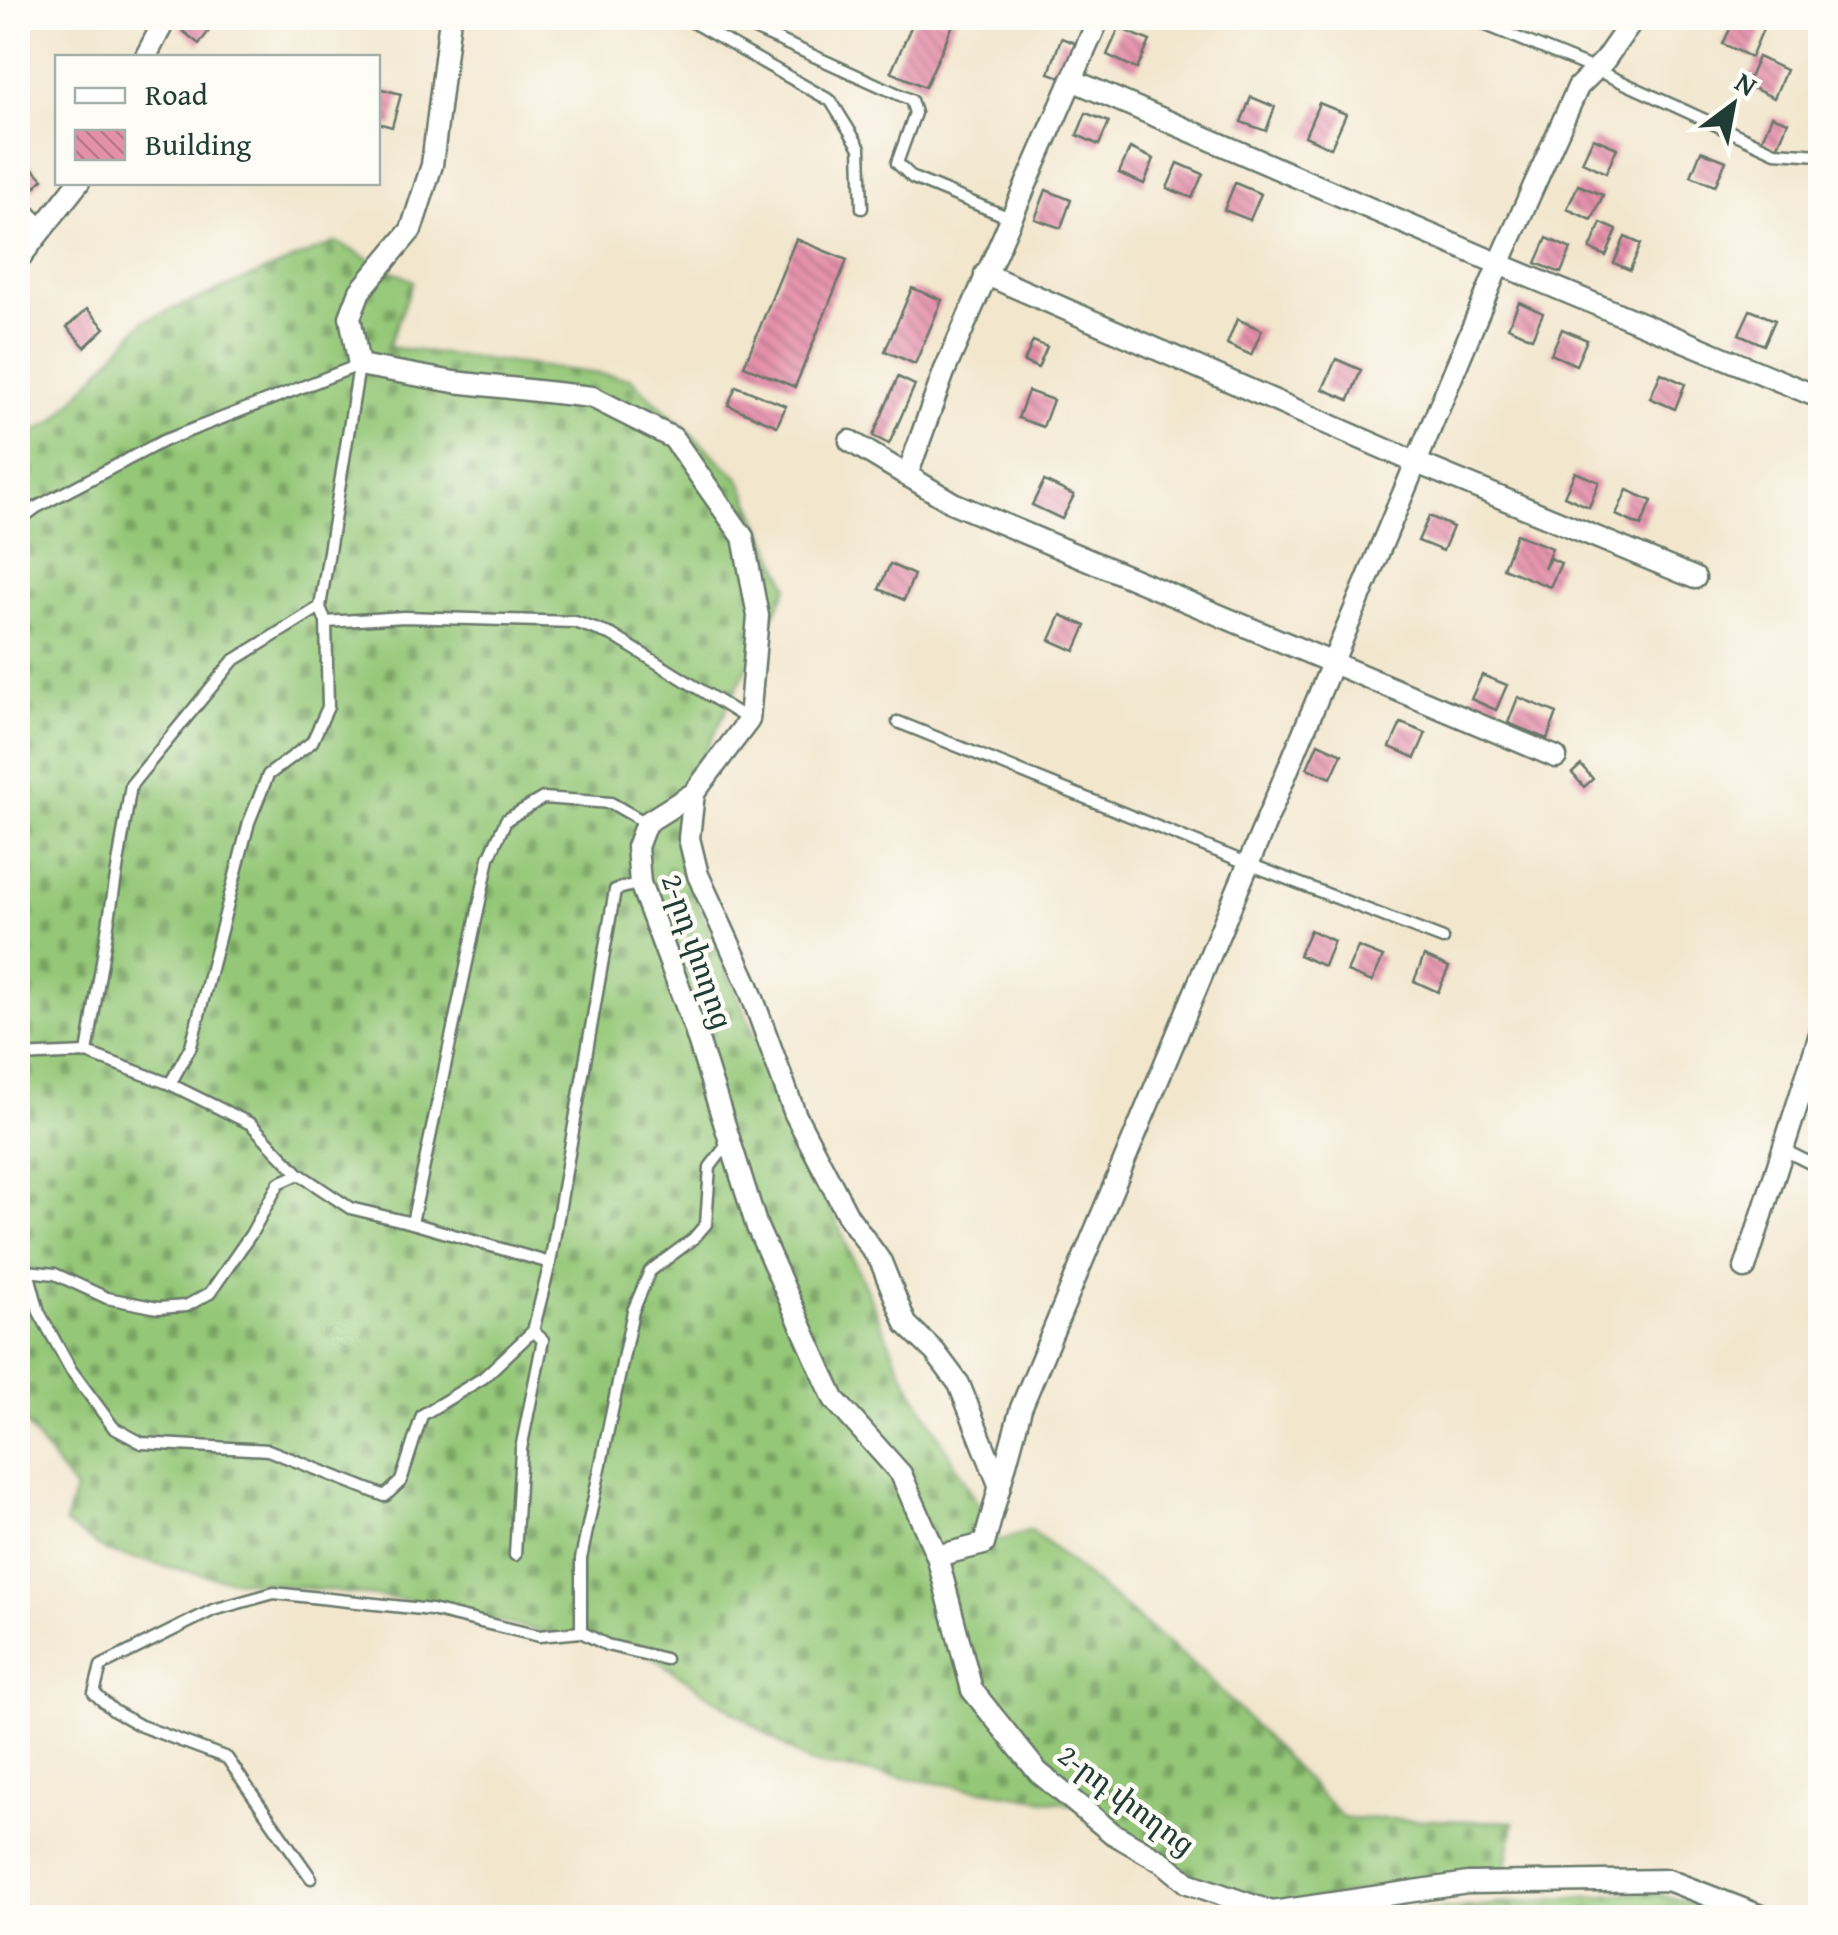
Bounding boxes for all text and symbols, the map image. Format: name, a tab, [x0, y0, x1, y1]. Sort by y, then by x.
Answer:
legend	[55, 55, 380, 185]
north arrow	[1683, 55, 1783, 155]
text: N	[1728, 61, 1766, 106]
text: Road	[145, 72, 208, 116]
text: Building	[145, 122, 251, 166]
street label: 2-րդ փողոց	[651, 867, 745, 1035]
street label: 2-րդ փողոց	[1049, 1733, 1205, 1865]

